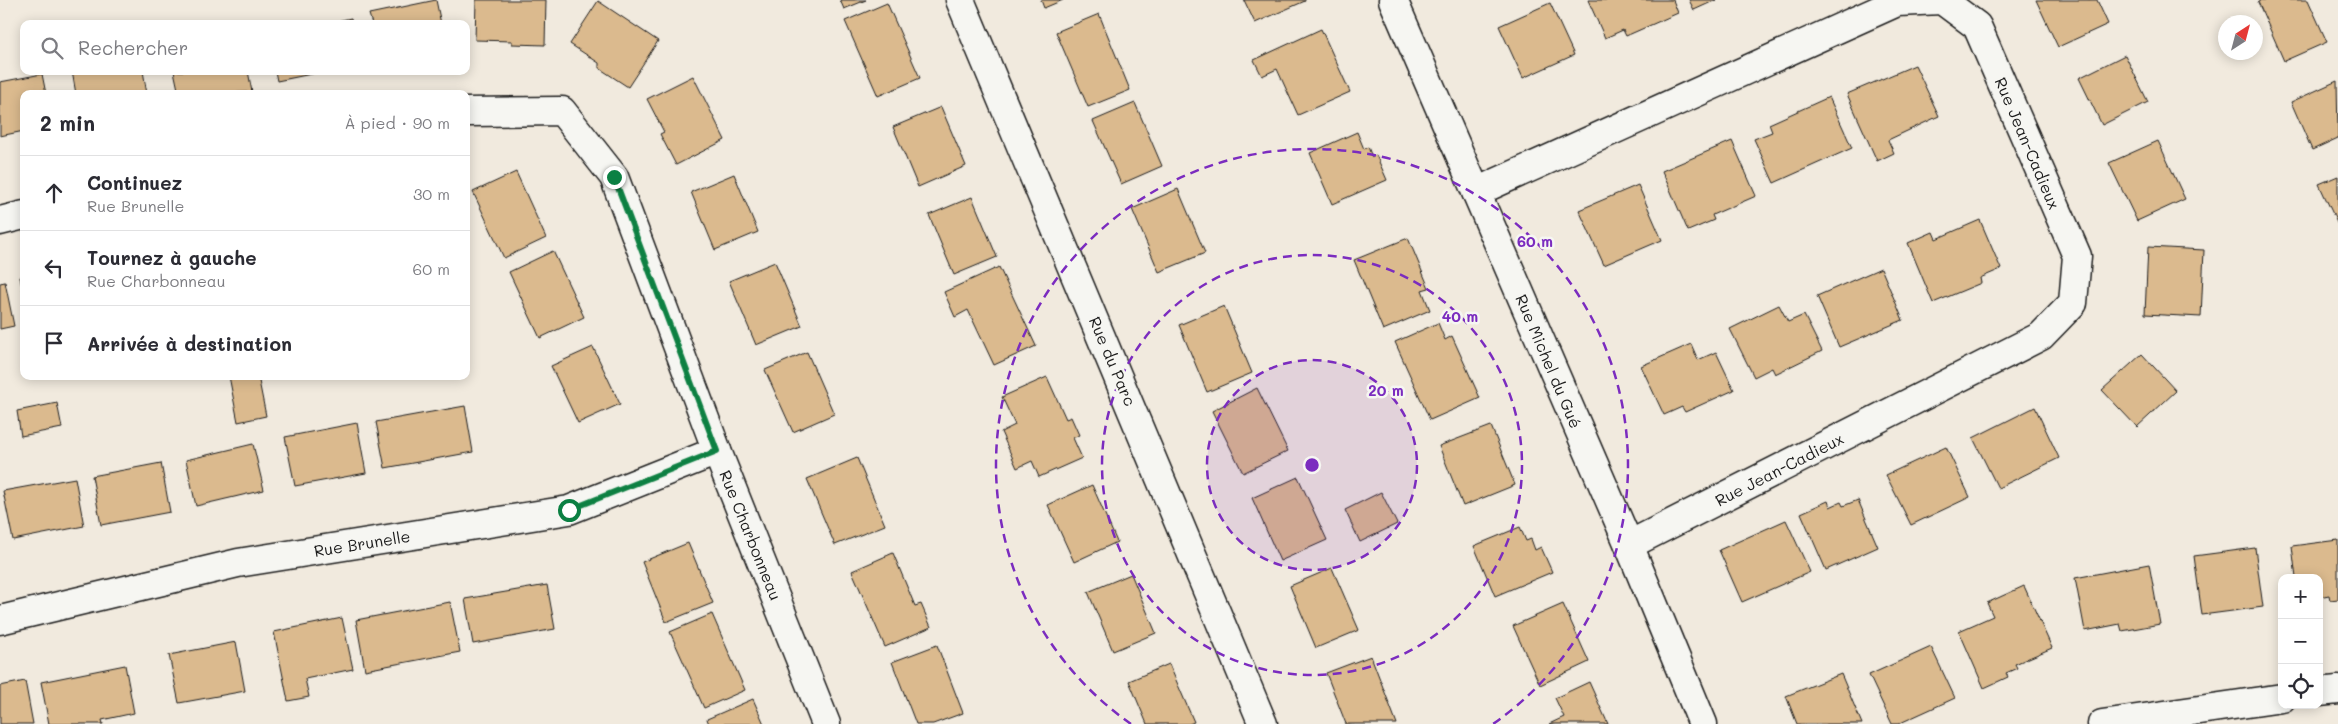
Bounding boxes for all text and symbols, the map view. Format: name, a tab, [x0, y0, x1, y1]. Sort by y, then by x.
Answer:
north arrow	[2218, 15, 2263, 60]
search box	[20, 20, 470, 75]
icon: search	[38, 34, 66, 62]
text: Rechercher	[78, 35, 188, 60]
street label: Rue Jean-Cadieux	[1991, 74, 2065, 212]
text: 2 min	[40, 109, 95, 136]
text: À pied · 90 m	[345, 112, 450, 133]
route end	[603, 166, 626, 189]
text: Continuez	[87, 170, 182, 195]
icon: ahead	[40, 179, 68, 207]
text: 30 m	[413, 183, 450, 204]
text: Rue Brunelle	[87, 195, 184, 216]
text: 60 m	[1517, 231, 1553, 251]
text: Tournez à gauche	[87, 245, 256, 270]
icon: left	[40, 254, 68, 282]
text: 60 m	[413, 258, 450, 279]
text: Rue Charbonneau	[87, 270, 226, 291]
street label: Rue Michel du Gué	[1511, 291, 1587, 431]
text: 40 m	[1442, 306, 1478, 326]
street label: Rue du Parc	[1085, 313, 1141, 409]
icon: arrive	[40, 329, 68, 357]
text: Arrivée à destination	[87, 331, 292, 356]
text: 20 m	[1368, 380, 1404, 400]
street label: Rue Jean-Cadieux	[1711, 428, 1847, 510]
centre of rings	[1303, 456, 1321, 474]
street label: Rue Charbonneau	[715, 467, 787, 603]
route start	[558, 499, 581, 522]
street label: Rue Brunelle	[312, 525, 412, 561]
map controls	[2278, 574, 2323, 709]
button: +	[2278, 574, 2323, 619]
button: −	[2278, 619, 2323, 664]
button: locate	[2278, 664, 2323, 709]

